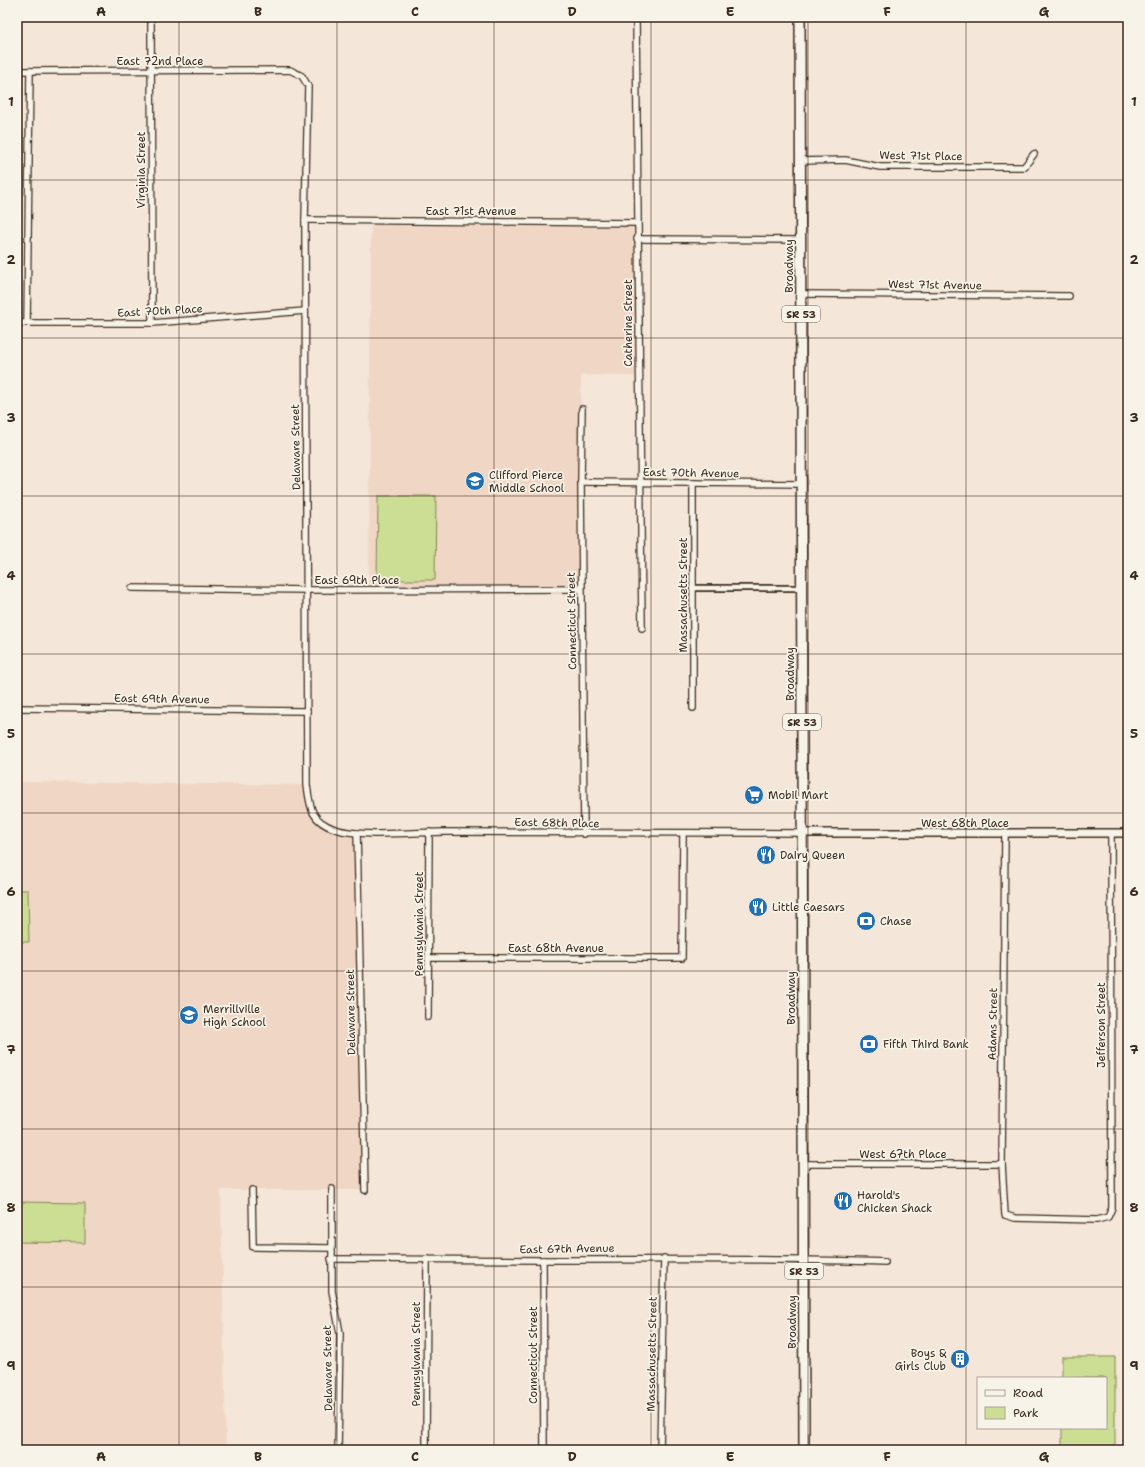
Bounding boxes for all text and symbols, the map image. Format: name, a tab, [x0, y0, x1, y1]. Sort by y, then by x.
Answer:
text: A	[96, 3, 106, 20]
text: B	[254, 3, 262, 20]
text: C	[411, 3, 419, 20]
text: D	[567, 3, 577, 20]
text: E	[726, 3, 735, 20]
text: F	[883, 3, 891, 20]
text: G	[1039, 3, 1050, 20]
street label: East 72nd Place	[117, 54, 203, 69]
text: 1	[8, 93, 14, 110]
text: 1	[1131, 93, 1137, 110]
street label: Virginia Street	[134, 131, 149, 209]
street label: West 71st Place	[879, 148, 963, 164]
street label: East 71st Avenue	[425, 204, 517, 219]
street label: Broadway	[782, 239, 797, 293]
text: 2	[6, 251, 16, 268]
text: 2	[1129, 251, 1139, 268]
street label: West 71st Avenue	[888, 277, 982, 293]
street label: Catherine Street	[621, 279, 636, 367]
street label: East 70th Place	[117, 301, 203, 321]
road number: SR 53	[782, 306, 820, 322]
street label: Delaware Street	[288, 404, 304, 490]
text: 3	[6, 409, 16, 426]
text: 3	[1129, 409, 1139, 426]
street label: East 70th Avenue	[643, 465, 739, 481]
place label: Clifford Pierce Middle School	[489, 468, 565, 496]
school or university icon: Clifford Pierce Middle School	[464, 470, 486, 492]
street label: Massachusetts Street	[676, 537, 691, 653]
text: 4	[6, 567, 16, 584]
text: 4	[1129, 567, 1139, 584]
street label: Connecticut Street	[564, 572, 580, 670]
street label: East 69th Place	[315, 573, 399, 588]
street label: Broadway	[783, 647, 798, 701]
street label: East 69th Avenue	[114, 691, 210, 707]
road number: SR 53	[783, 714, 821, 730]
text: 5	[7, 725, 15, 742]
text: 5	[1130, 725, 1138, 742]
supermarket icon: Mobil Mart	[743, 784, 765, 806]
place label: Mobil Mart	[768, 788, 829, 803]
street label: East 68th Place	[514, 815, 600, 831]
street label: West 68th Place	[921, 816, 1009, 831]
restaurant icon: Dairy Queen	[755, 844, 777, 866]
place label: Dairy Queen	[780, 848, 845, 863]
street label: Pennsylvania Street	[412, 871, 427, 977]
text: 6	[6, 883, 16, 900]
text: 6	[1129, 883, 1139, 900]
restaurant icon: Little Caesars	[747, 896, 769, 918]
place label: Little Caesars	[772, 900, 845, 915]
bank icon: Chase	[855, 910, 877, 932]
place label: Chase	[880, 914, 912, 929]
street label: East 68th Avenue	[508, 941, 604, 956]
street label: Delaware Street	[343, 969, 359, 1055]
street label: Broadway	[784, 971, 799, 1025]
street label: Jefferson Street	[1094, 982, 1109, 1068]
street label: Adams Street	[985, 987, 1001, 1061]
place label: Merrillville High School	[203, 1002, 267, 1030]
school or university icon: Merrillville High School	[178, 1004, 200, 1026]
bank icon: Fifth Third Bank	[858, 1033, 880, 1055]
place label: Fifth Third Bank	[883, 1037, 969, 1052]
text: 7	[6, 1041, 16, 1058]
text: 7	[1129, 1041, 1139, 1058]
street label: West 67th Place	[859, 1147, 947, 1162]
place label: Harold's Chicken Shack	[857, 1188, 932, 1216]
restaurant icon: Harold's Chicken Shack	[832, 1190, 854, 1212]
text: 8	[6, 1199, 16, 1216]
text: 8	[1129, 1199, 1139, 1216]
street label: East 67th Avenue	[519, 1241, 615, 1257]
road number: SR 53	[785, 1263, 823, 1279]
street label: Broadway	[785, 1295, 800, 1349]
street label: Massachusetts Street	[643, 1296, 661, 1412]
street label: Pennsylvania Street	[409, 1301, 424, 1407]
street label: Connecticut Street	[526, 1306, 541, 1404]
street label: Delaware Street	[320, 1325, 336, 1411]
place label: Boys & Girls Club	[895, 1346, 946, 1374]
building icon: Boys & Girls Club	[949, 1348, 971, 1370]
text: 9	[6, 1357, 16, 1374]
text: 9	[1129, 1357, 1139, 1374]
legend	[977, 1377, 1107, 1429]
text: Road	[1013, 1385, 1044, 1401]
text: Park	[1013, 1405, 1039, 1421]
text: A	[96, 1448, 106, 1465]
text: B	[254, 1448, 262, 1465]
text: C	[411, 1448, 419, 1465]
text: D	[567, 1448, 577, 1465]
text: E	[726, 1448, 735, 1465]
text: F	[883, 1448, 891, 1465]
text: G	[1039, 1448, 1050, 1465]

